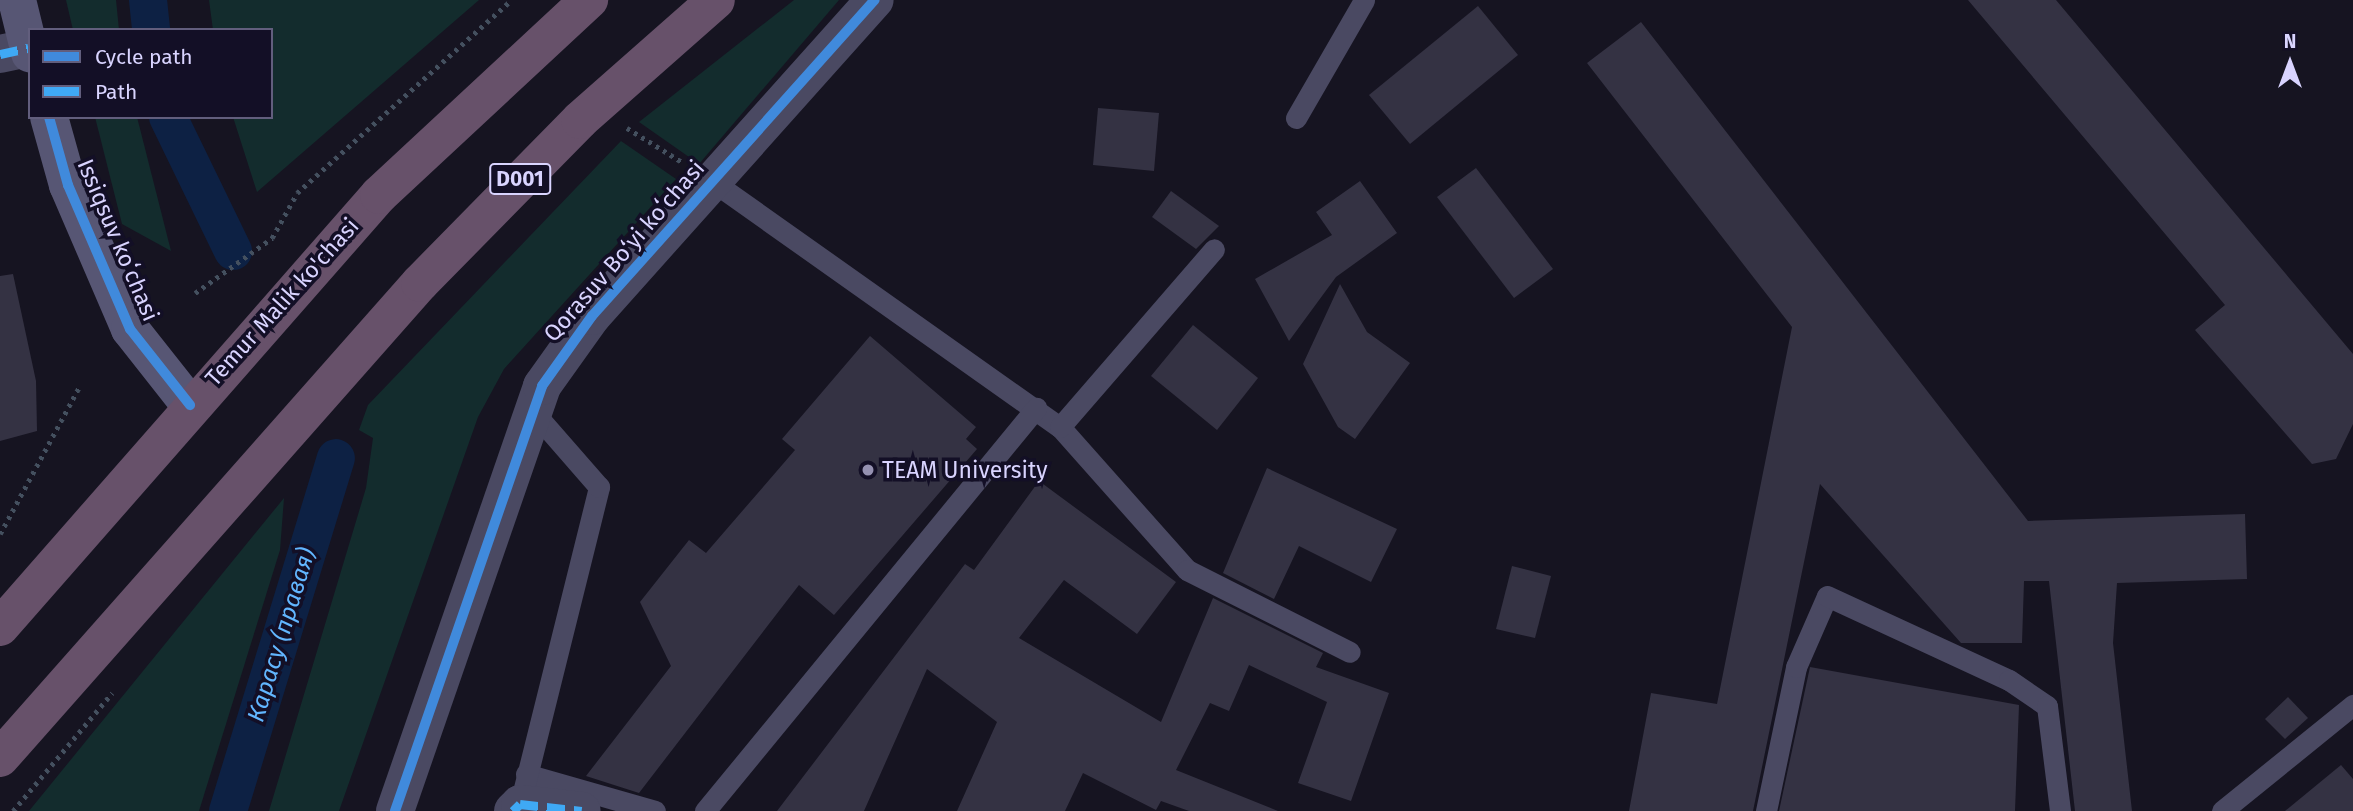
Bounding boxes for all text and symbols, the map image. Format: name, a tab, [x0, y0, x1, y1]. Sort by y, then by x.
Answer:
legend	[28, 28, 273, 119]
north arrow	[2255, 28, 2325, 98]
text: N	[2284, 30, 2296, 53]
text: Cycle path	[95, 44, 193, 70]
text: Path	[95, 79, 137, 105]
street label: Issiqsuv koʻchasi	[71, 155, 165, 325]
street label: Qorasuv Bo‘yi koʻchasi	[538, 155, 710, 347]
road number: D001	[489, 162, 552, 196]
street label: Temur Malik ko'chasi	[199, 212, 365, 392]
place label: TEAM University	[882, 456, 1048, 484]
marker: TEAM University	[860, 462, 876, 478]
water label: Карасу (правая)	[242, 544, 322, 726]

